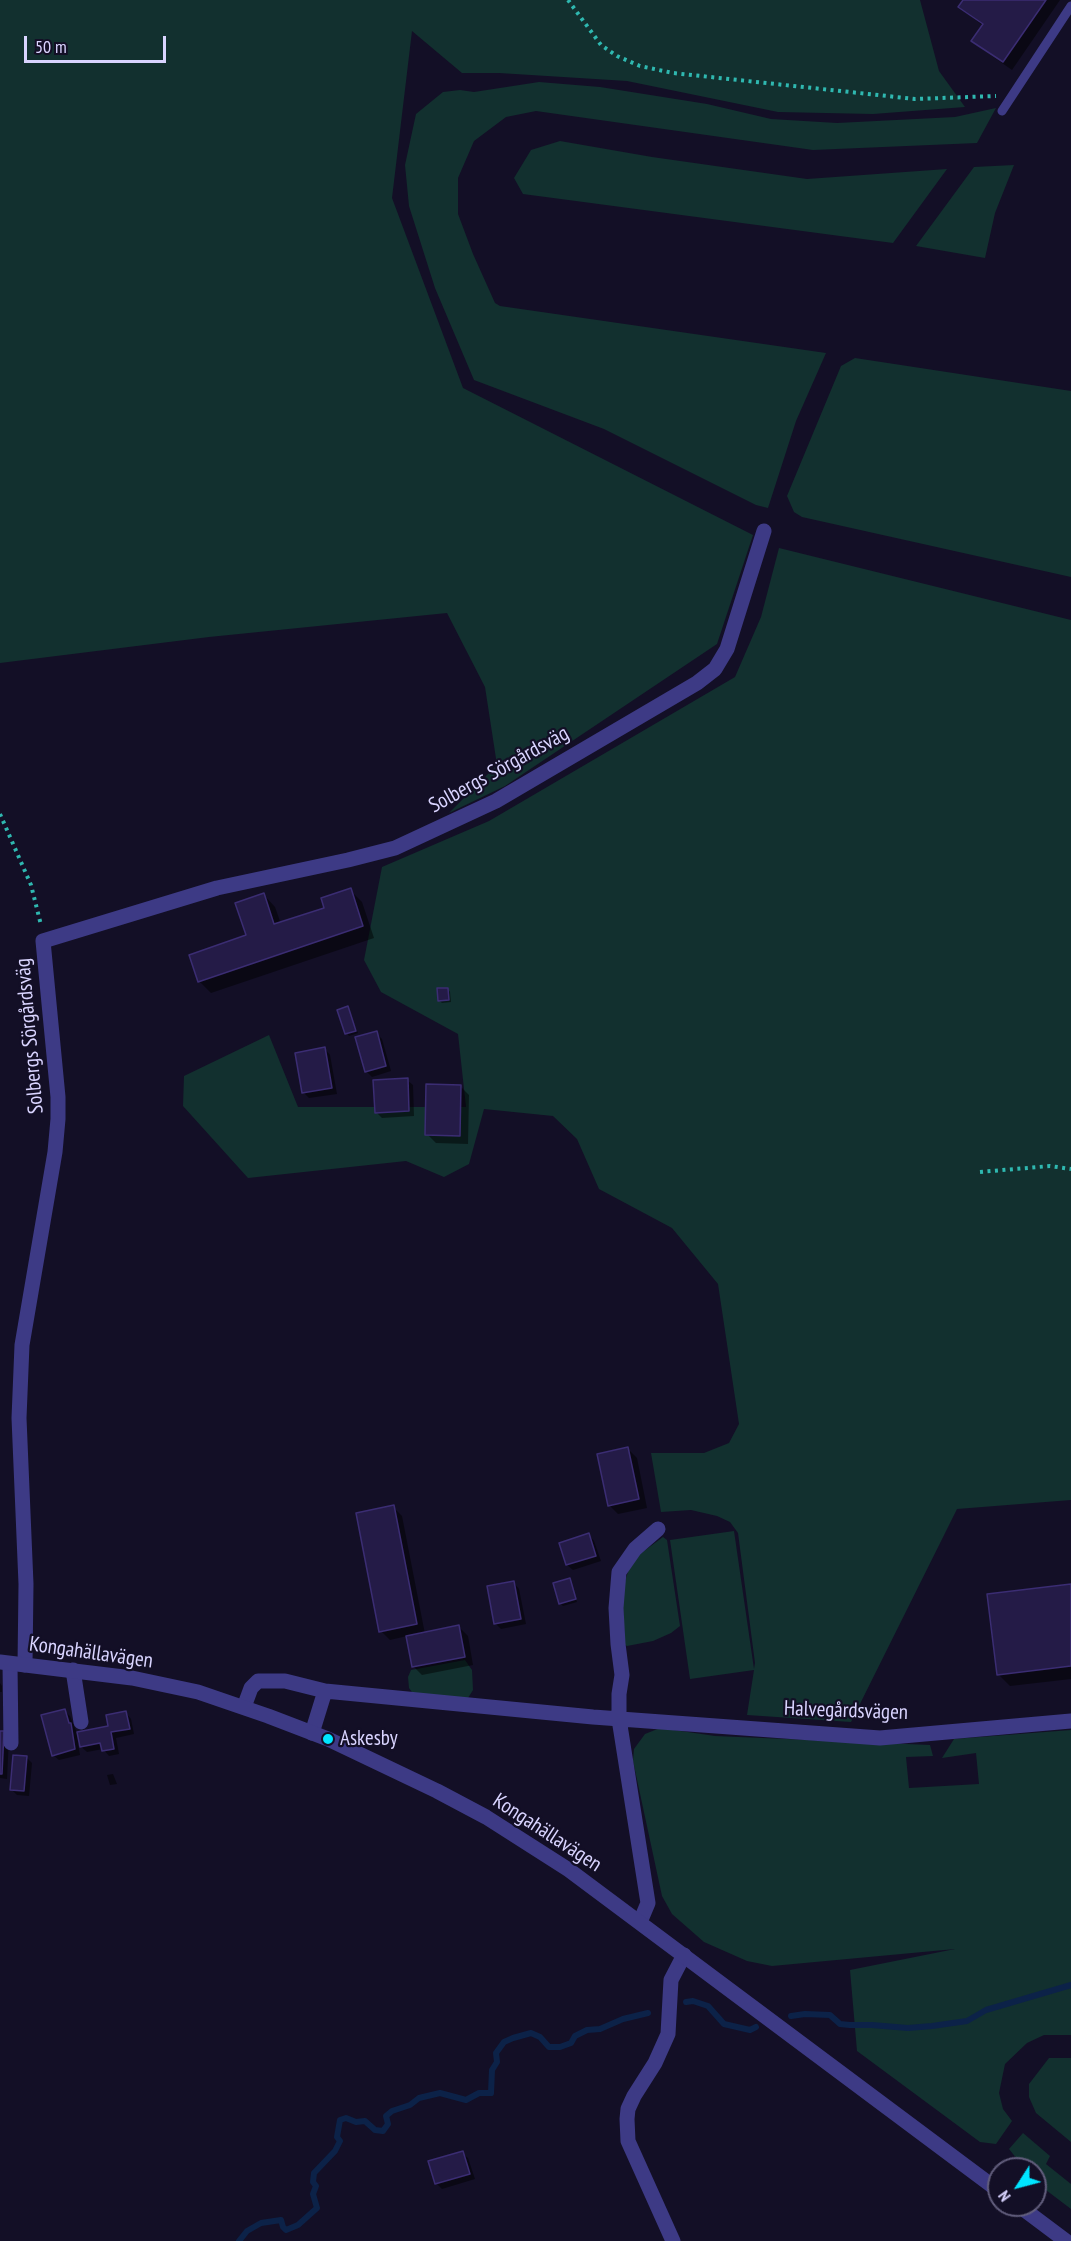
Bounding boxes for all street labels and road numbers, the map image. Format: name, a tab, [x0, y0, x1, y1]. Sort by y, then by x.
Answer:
street label: Solbergs Sörgårdsväg	[425, 721, 573, 819]
street label: Solbergs Sörgårdsväg	[11, 957, 49, 1115]
street label: Kongahällavägen	[28, 1632, 154, 1674]
street label: Halvegårdsvägen	[784, 1696, 908, 1726]
street label: Kongahällavägen	[488, 1788, 606, 1878]

